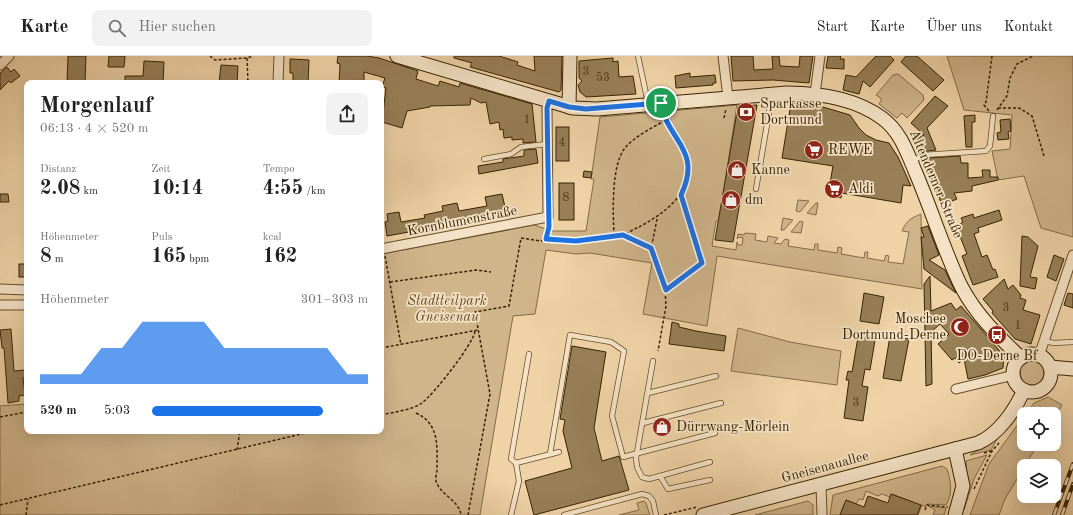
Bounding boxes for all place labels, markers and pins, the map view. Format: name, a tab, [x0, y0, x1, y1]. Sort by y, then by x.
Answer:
pin	[644, 86, 678, 120]
place label: Sparkasse Dortmund	[760, 97, 822, 127]
bank icon: Sparkasse Dortmund	[735, 101, 757, 123]
supermarket icon: REWE	[803, 139, 825, 161]
place label: REWE	[828, 143, 872, 157]
shop icon: Kanne	[726, 159, 748, 181]
place label: Kanne	[751, 163, 790, 177]
supermarket icon: Aldi	[823, 178, 845, 200]
place label: Aldi	[848, 182, 874, 196]
shop icon: dm	[720, 189, 742, 211]
place label: dm	[745, 193, 763, 207]
place label: Moschee Dortmund-Derne	[842, 312, 946, 342]
mosque icon: Moschee Dortmund-Derne	[949, 316, 971, 338]
bus stop icon: DO-Derne Bf	[986, 324, 1008, 346]
place label: DO-Derne Bf	[956, 349, 1039, 363]
shop icon: Dürrwang-Mörlein	[651, 416, 673, 438]
place label: Dürrwang-Mörlein	[676, 420, 790, 434]

